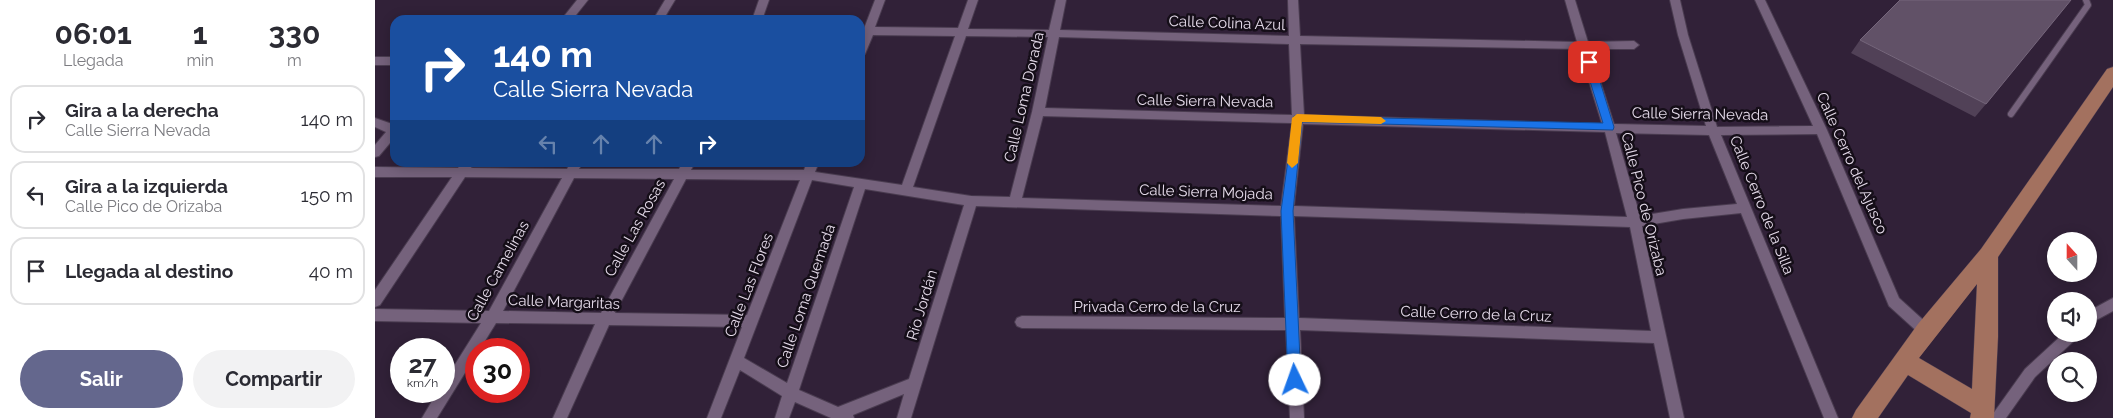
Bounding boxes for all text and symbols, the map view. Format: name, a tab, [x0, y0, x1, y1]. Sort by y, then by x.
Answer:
street label: Calle Colina Azul	[1168, 12, 1286, 34]
text: 06:01	[55, 16, 132, 51]
text: 1	[193, 16, 208, 51]
text: 330	[269, 16, 320, 51]
street label: Calle Loma Dorada	[1000, 30, 1048, 164]
text: 140 m	[493, 34, 593, 75]
icon: right	[410, 35, 475, 100]
pin	[1568, 41, 1610, 83]
icon: arrive	[1575, 48, 1603, 76]
text: Llegada	[63, 51, 123, 70]
text: min	[186, 51, 214, 70]
text: m	[287, 51, 302, 70]
text: Calle Sierra Nevada	[493, 76, 693, 102]
street label: Calle Cerro del Ajusco	[1813, 89, 1891, 237]
street label: Calle Sierra Nevada	[1137, 91, 1273, 111]
text: Gira a la derecha	[65, 99, 219, 121]
street label: Calle Sierra Nevada	[1632, 104, 1768, 124]
icon: right	[22, 105, 50, 133]
text: 140 m	[301, 108, 353, 130]
text: Calle Sierra Nevada	[65, 121, 211, 140]
icon: left	[534, 130, 562, 158]
icon: ahead	[587, 130, 615, 158]
icon: ahead	[640, 130, 668, 158]
icon: right	[693, 130, 721, 158]
street label: Calle Pico de Orizaba	[1617, 130, 1671, 278]
street label: Calle Cerro de la Silla	[1726, 133, 1798, 277]
text: Gira a la izquierda	[65, 175, 228, 197]
street label: Calle Las Rosas	[601, 176, 669, 280]
icon: left	[22, 181, 50, 209]
street label: Calle Sierra Mojada	[1139, 181, 1273, 203]
text: 150 m	[301, 184, 353, 206]
text: Calle Pico de Orizaba	[65, 197, 222, 216]
street label: Calle Camelinas	[463, 218, 533, 324]
street label: Calle Loma Quemada	[773, 222, 839, 370]
street label: Calle Las Flores	[721, 230, 777, 340]
north arrow	[2047, 232, 2097, 282]
map controls	[2047, 232, 2097, 402]
icon: arrive	[22, 257, 50, 285]
text: Llegada al destino	[65, 260, 233, 282]
text: 40 m	[309, 260, 353, 282]
street label: Río Jordán	[903, 268, 941, 342]
street label: Calle Margaritas	[508, 291, 620, 313]
button: sound	[2047, 292, 2097, 342]
street label: Privada Cerro de la Cruz	[1073, 298, 1241, 316]
street label: Calle Cerro de la Cruz	[1400, 302, 1552, 326]
speed limit sign: 30	[465, 338, 530, 403]
text: 27	[408, 349, 437, 379]
button: Salir	[20, 350, 183, 408]
button: Compartir	[193, 350, 355, 408]
button: search	[2047, 352, 2097, 402]
position arrow	[1268, 353, 1320, 405]
text: km/h	[407, 376, 438, 390]

